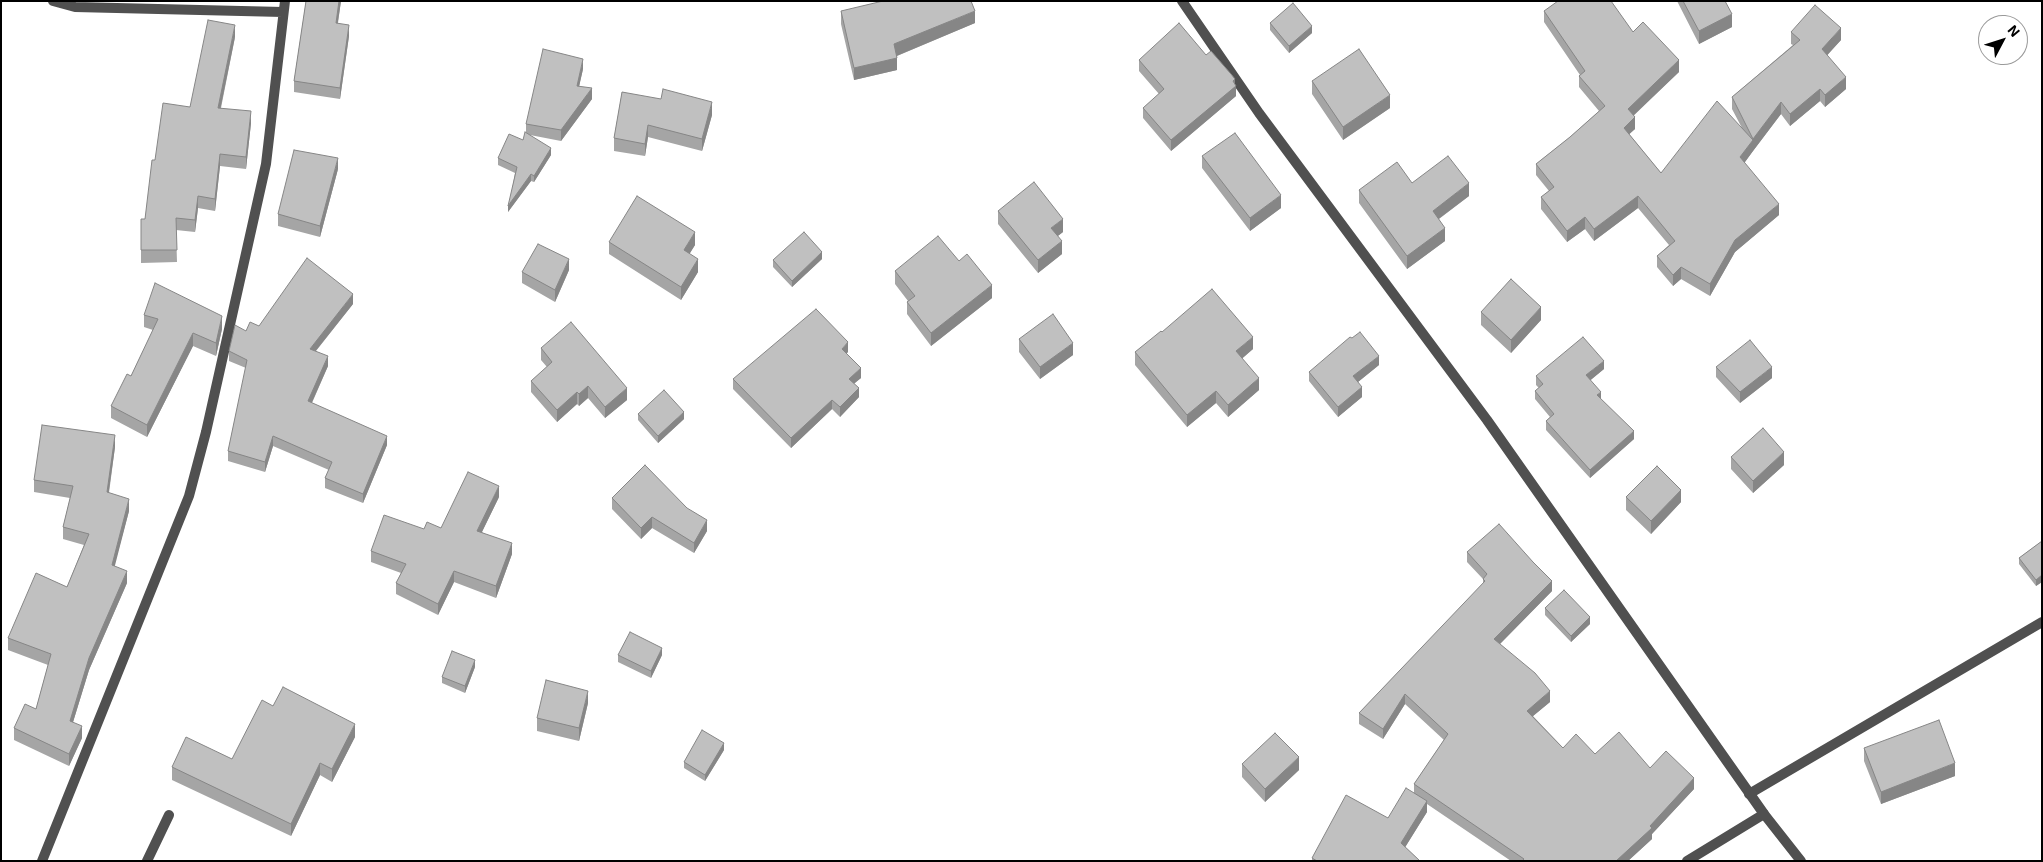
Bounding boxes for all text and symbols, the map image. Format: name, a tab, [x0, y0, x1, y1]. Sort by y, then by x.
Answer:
north arrow	[1978, 15, 2028, 65]
text: N	[2004, 21, 2024, 40]

